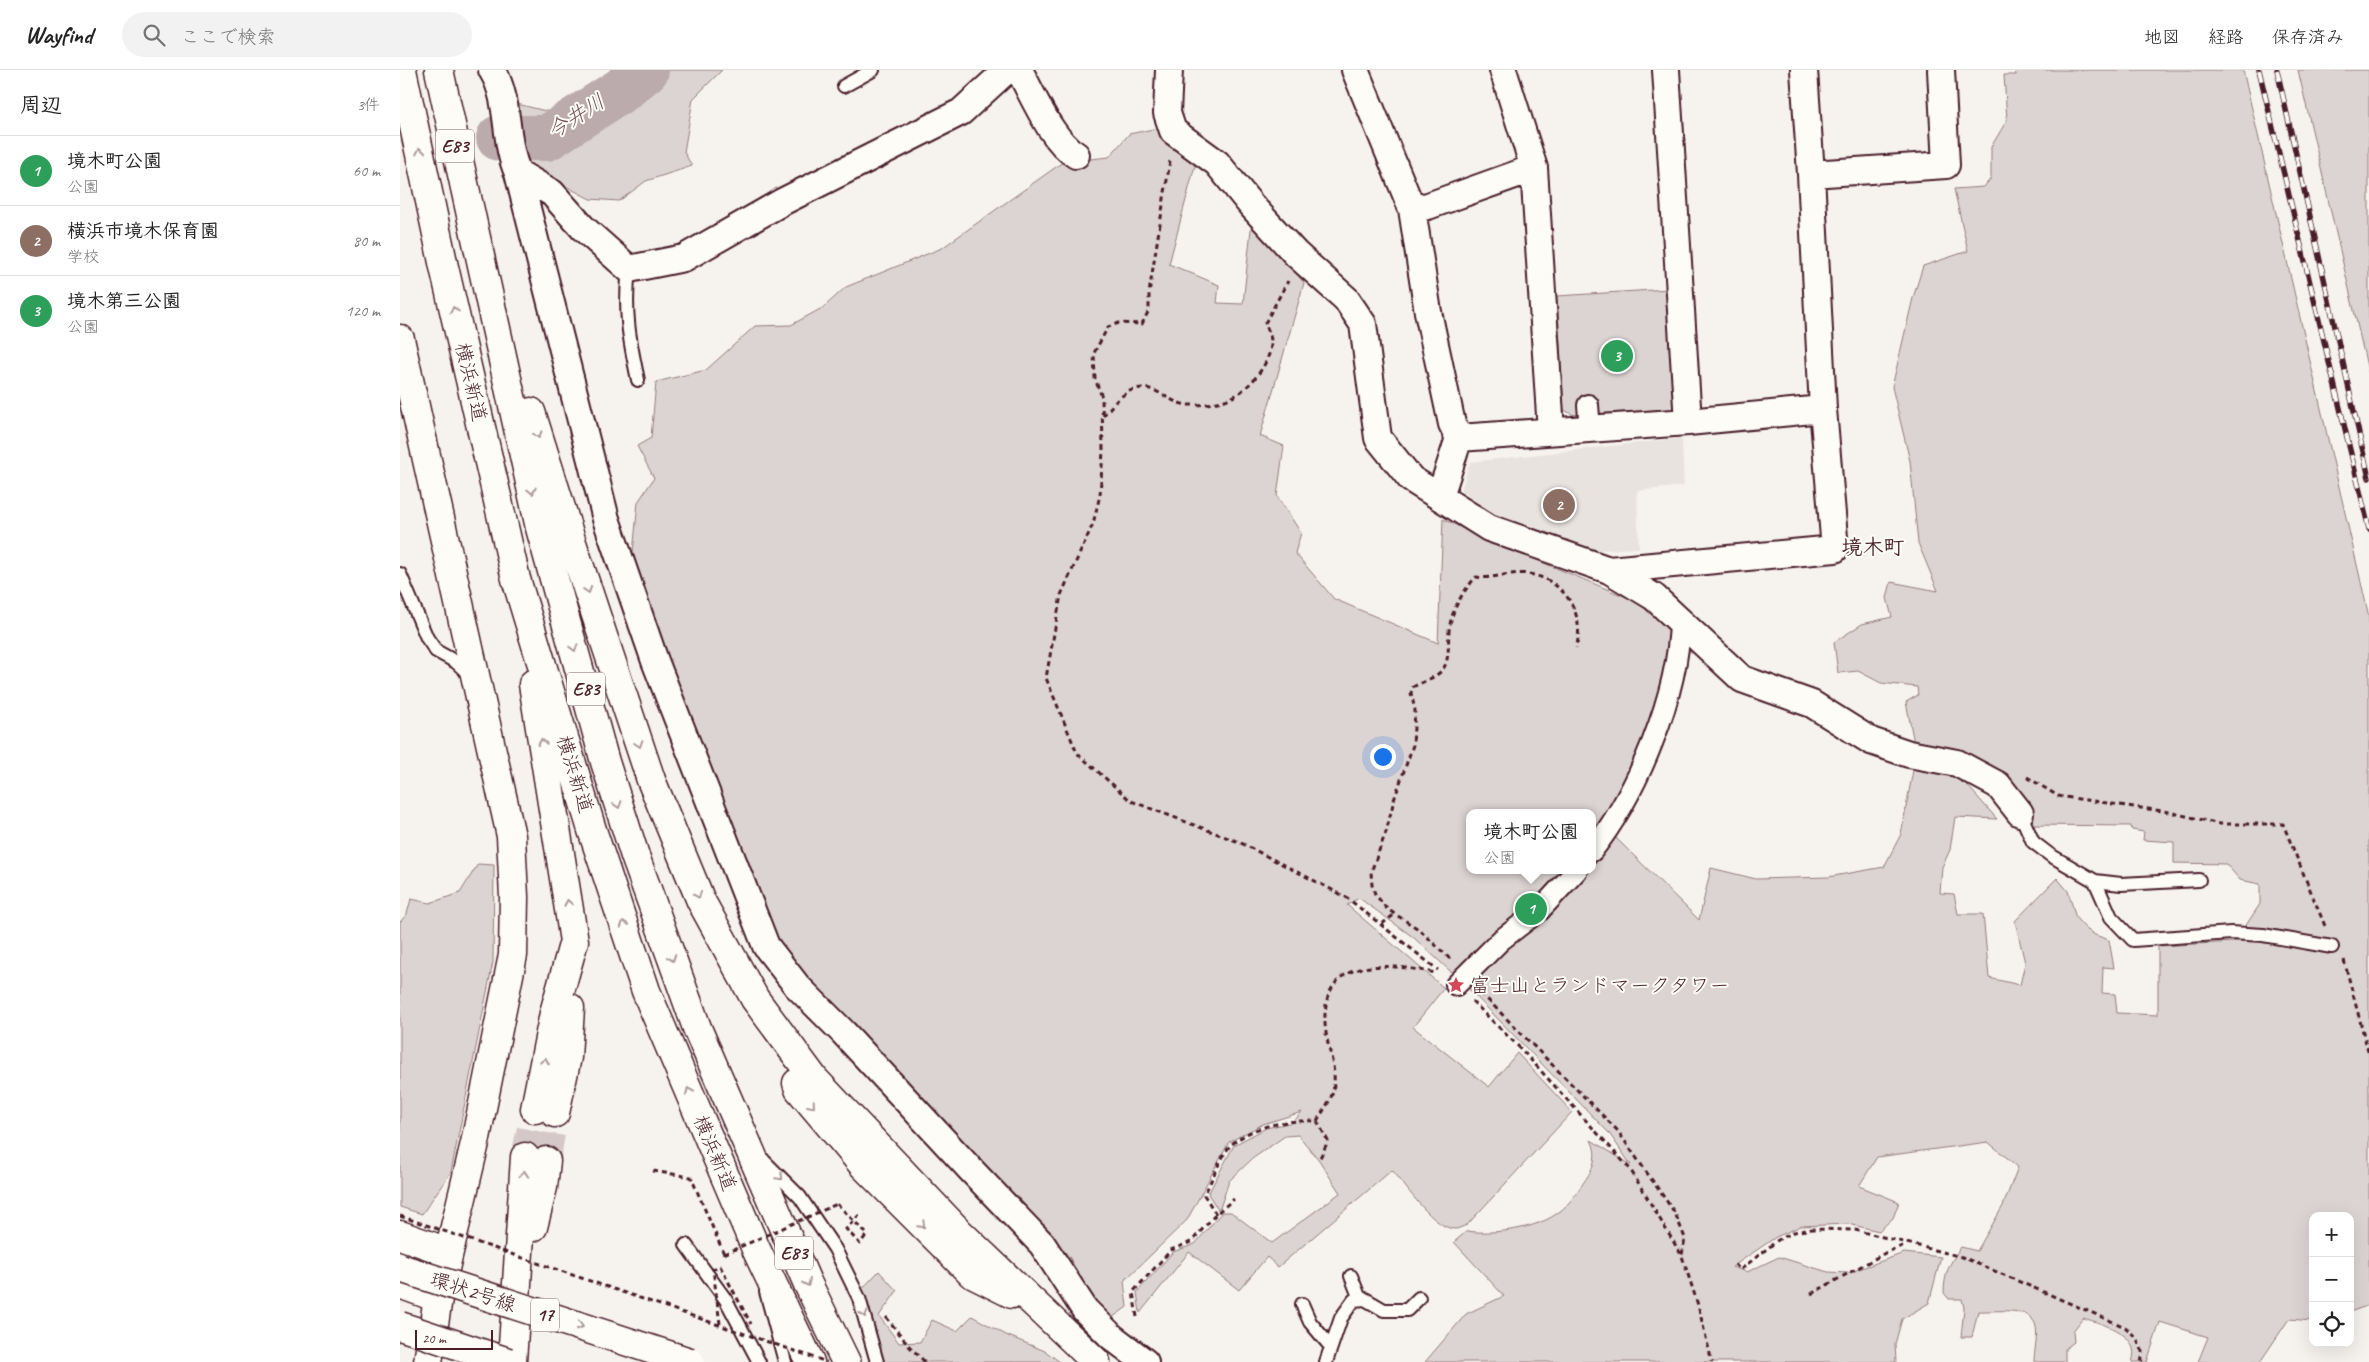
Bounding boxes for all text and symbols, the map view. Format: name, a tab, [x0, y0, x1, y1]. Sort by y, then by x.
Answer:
search box	[122, 12, 472, 57]
text: Wayfind	[25, 20, 92, 50]
icon: search	[140, 21, 168, 49]
text: ここで検索	[180, 25, 275, 49]
text: 地図	[2144, 26, 2180, 48]
text: 経路	[2208, 26, 2244, 48]
text: 保存済み	[2272, 26, 2344, 48]
water label: 今井川	[542, 88, 610, 144]
text: 周辺	[20, 92, 62, 118]
text: 3件	[357, 95, 380, 115]
road number: E83	[436, 129, 474, 162]
one-way arrow	[415, 147, 425, 156]
text: 境木町公園	[67, 149, 162, 173]
text: 1	[32, 161, 40, 181]
text: 60 m	[353, 161, 380, 181]
text: 公園	[67, 177, 99, 197]
text: 横浜市境木保育園	[67, 219, 219, 243]
text: 2	[32, 231, 40, 251]
text: 80 m	[353, 231, 380, 251]
text: 学校	[67, 247, 99, 267]
text: 境木第三公園	[67, 289, 181, 313]
text: 3	[32, 301, 40, 321]
text: 120 m	[346, 301, 380, 321]
one-way arrow	[449, 306, 460, 315]
text: 公園	[67, 317, 99, 337]
pin: 3	[1601, 337, 1633, 375]
street label: 横浜新道	[450, 340, 492, 424]
one-way arrow	[533, 431, 543, 439]
pin: 2	[1543, 486, 1575, 524]
one-way arrow	[526, 487, 537, 496]
district label: 境木町	[1842, 534, 1905, 560]
one-way arrow	[582, 585, 592, 594]
one-way arrow	[569, 644, 579, 652]
road number: E83	[567, 672, 605, 706]
street label: 横浜新道	[551, 732, 599, 816]
one-way arrow	[538, 738, 548, 747]
one-way arrow	[633, 740, 643, 748]
your location	[1370, 744, 1396, 770]
one-way arrow	[612, 800, 622, 808]
popup	[1466, 809, 1596, 874]
text: 境木町公園	[1483, 820, 1579, 844]
text: 公園	[1483, 848, 1516, 868]
pin: 1	[1515, 890, 1547, 928]
one-way arrow	[693, 891, 703, 899]
one-way arrow	[563, 898, 574, 906]
one-way arrow	[619, 920, 629, 929]
one-way arrow	[666, 953, 676, 962]
place label: 富士山とランドマークタワー	[1470, 973, 1730, 998]
place icon: 富士山とランドマークタワー	[1446, 975, 1466, 995]
one-way arrow	[539, 1057, 549, 1065]
one-way arrow	[684, 1088, 694, 1096]
one-way arrow	[807, 1099, 815, 1108]
street label: 横浜新道	[688, 1111, 742, 1195]
one-way arrow	[518, 1169, 529, 1177]
one-way arrow	[774, 1171, 783, 1180]
map controls	[2309, 1212, 2354, 1347]
button: +	[2309, 1212, 2354, 1257]
one-way arrow	[917, 1219, 926, 1228]
road number: E83	[775, 1236, 813, 1270]
button: −	[2309, 1257, 2354, 1302]
street label: 環状2号線	[427, 1266, 519, 1318]
one-way arrow	[801, 1278, 811, 1287]
road number: 17	[531, 1298, 559, 1332]
button: locate	[2309, 1302, 2354, 1347]
one-way arrow	[858, 1309, 868, 1318]
one-way arrow	[575, 1321, 583, 1331]
scale bar	[415, 1327, 492, 1350]
text: 20 m	[422, 1330, 446, 1347]

